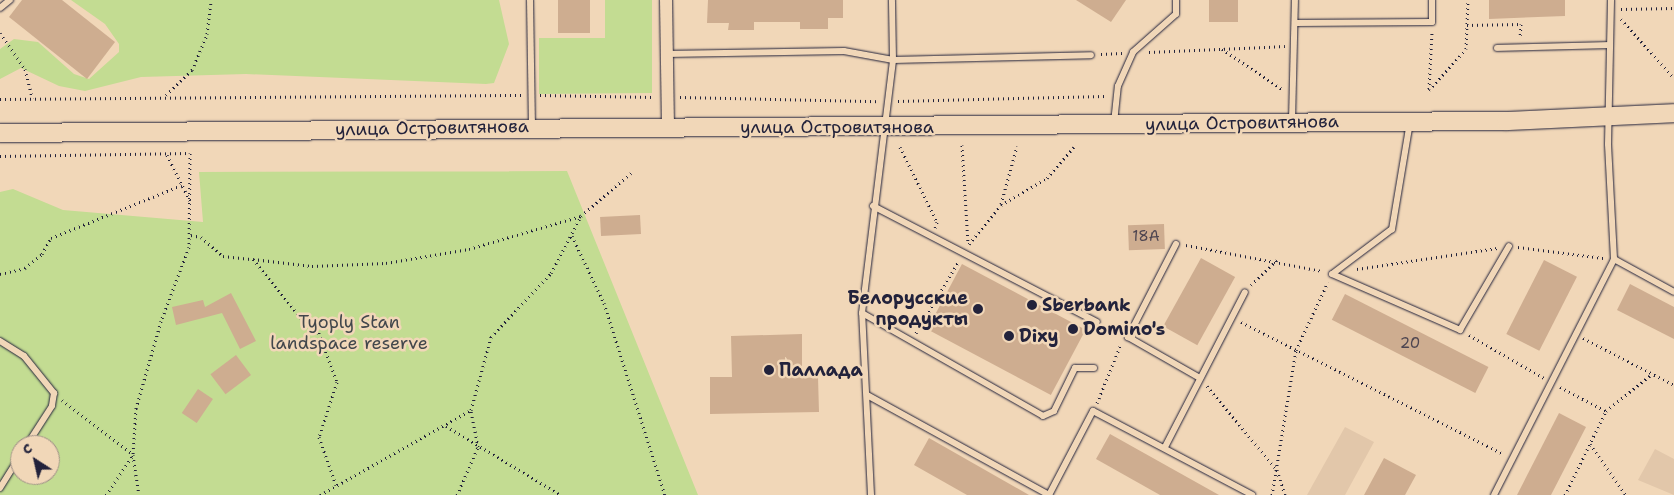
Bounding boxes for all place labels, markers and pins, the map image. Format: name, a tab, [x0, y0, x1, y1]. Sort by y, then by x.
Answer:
place label: Белорусские продукты	[848, 288, 968, 330]
place label: Sberbank	[1042, 294, 1131, 316]
marker: Sberbank	[1026, 299, 1038, 311]
marker: Белорусские продукты	[972, 303, 984, 315]
place label: Domino's	[1083, 318, 1165, 340]
marker: Domino's	[1067, 323, 1079, 335]
place label: Dixy	[1019, 325, 1058, 347]
marker: Dixy	[1003, 330, 1015, 342]
place label: Паллада	[779, 359, 863, 381]
marker: Паллада	[763, 364, 775, 376]

